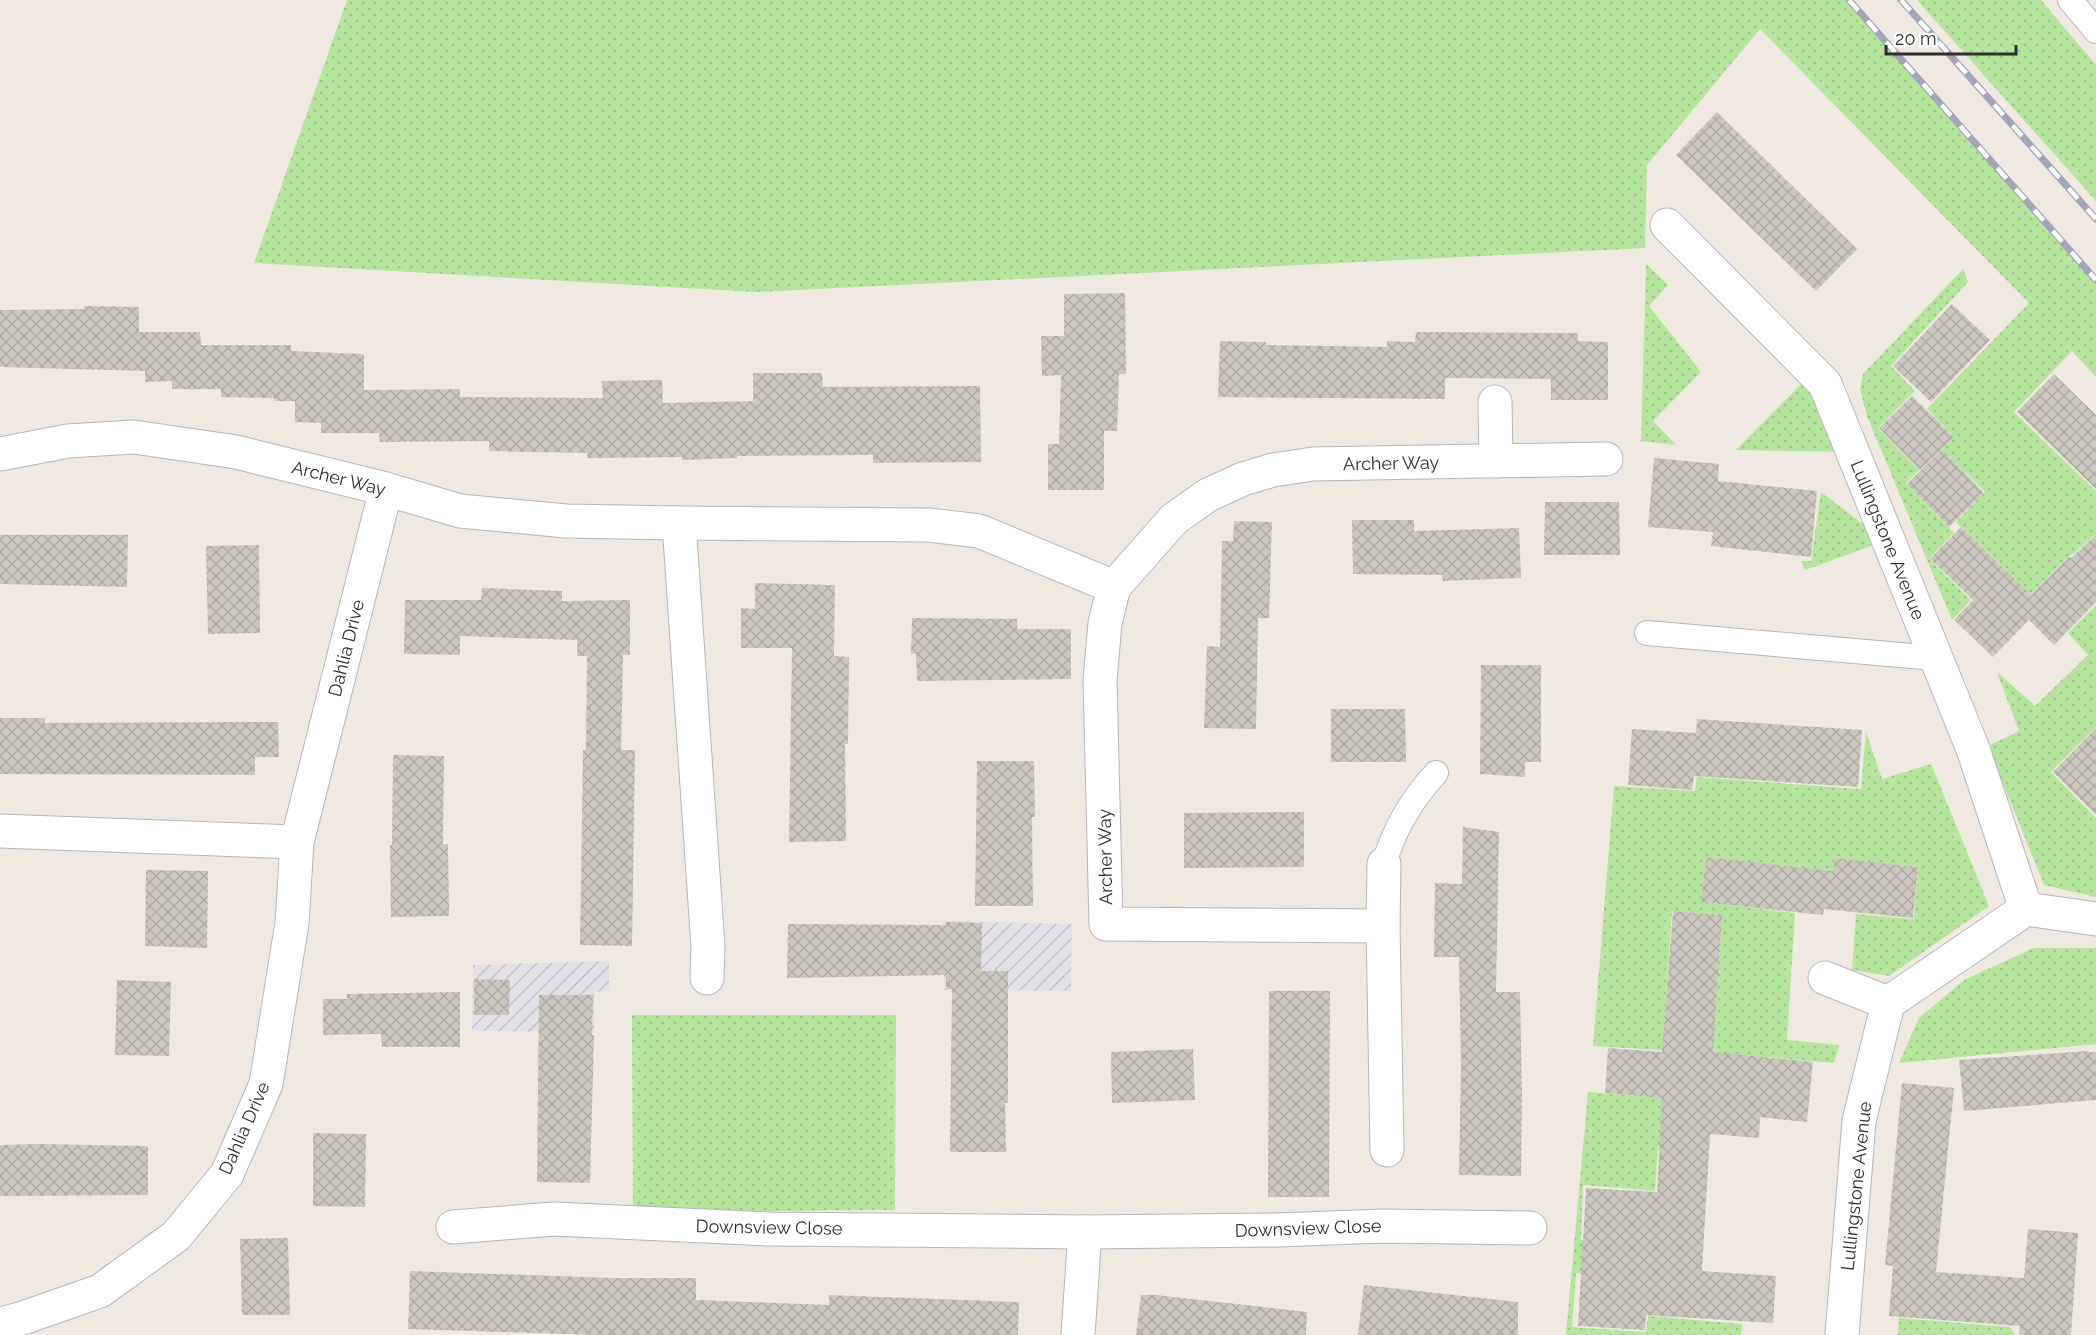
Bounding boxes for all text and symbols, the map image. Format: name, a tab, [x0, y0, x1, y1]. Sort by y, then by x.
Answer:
scale bar	[1886, 18, 2016, 56]
text: 20 m	[1895, 28, 1937, 49]
street label: Archer Way	[1343, 452, 1439, 474]
street label: Archer Way	[290, 456, 388, 500]
street label: Lullingstone Avenue	[1846, 457, 1930, 623]
street label: Dahlia Drive	[324, 597, 368, 699]
street label: Archer Way	[1094, 809, 1116, 905]
street label: Dahlia Drive	[214, 1078, 274, 1178]
street label: Lullingstone Avenue	[1837, 1100, 1875, 1272]
street label: Downsview Close	[695, 1215, 843, 1239]
street label: Downsview Close	[1234, 1215, 1382, 1241]

